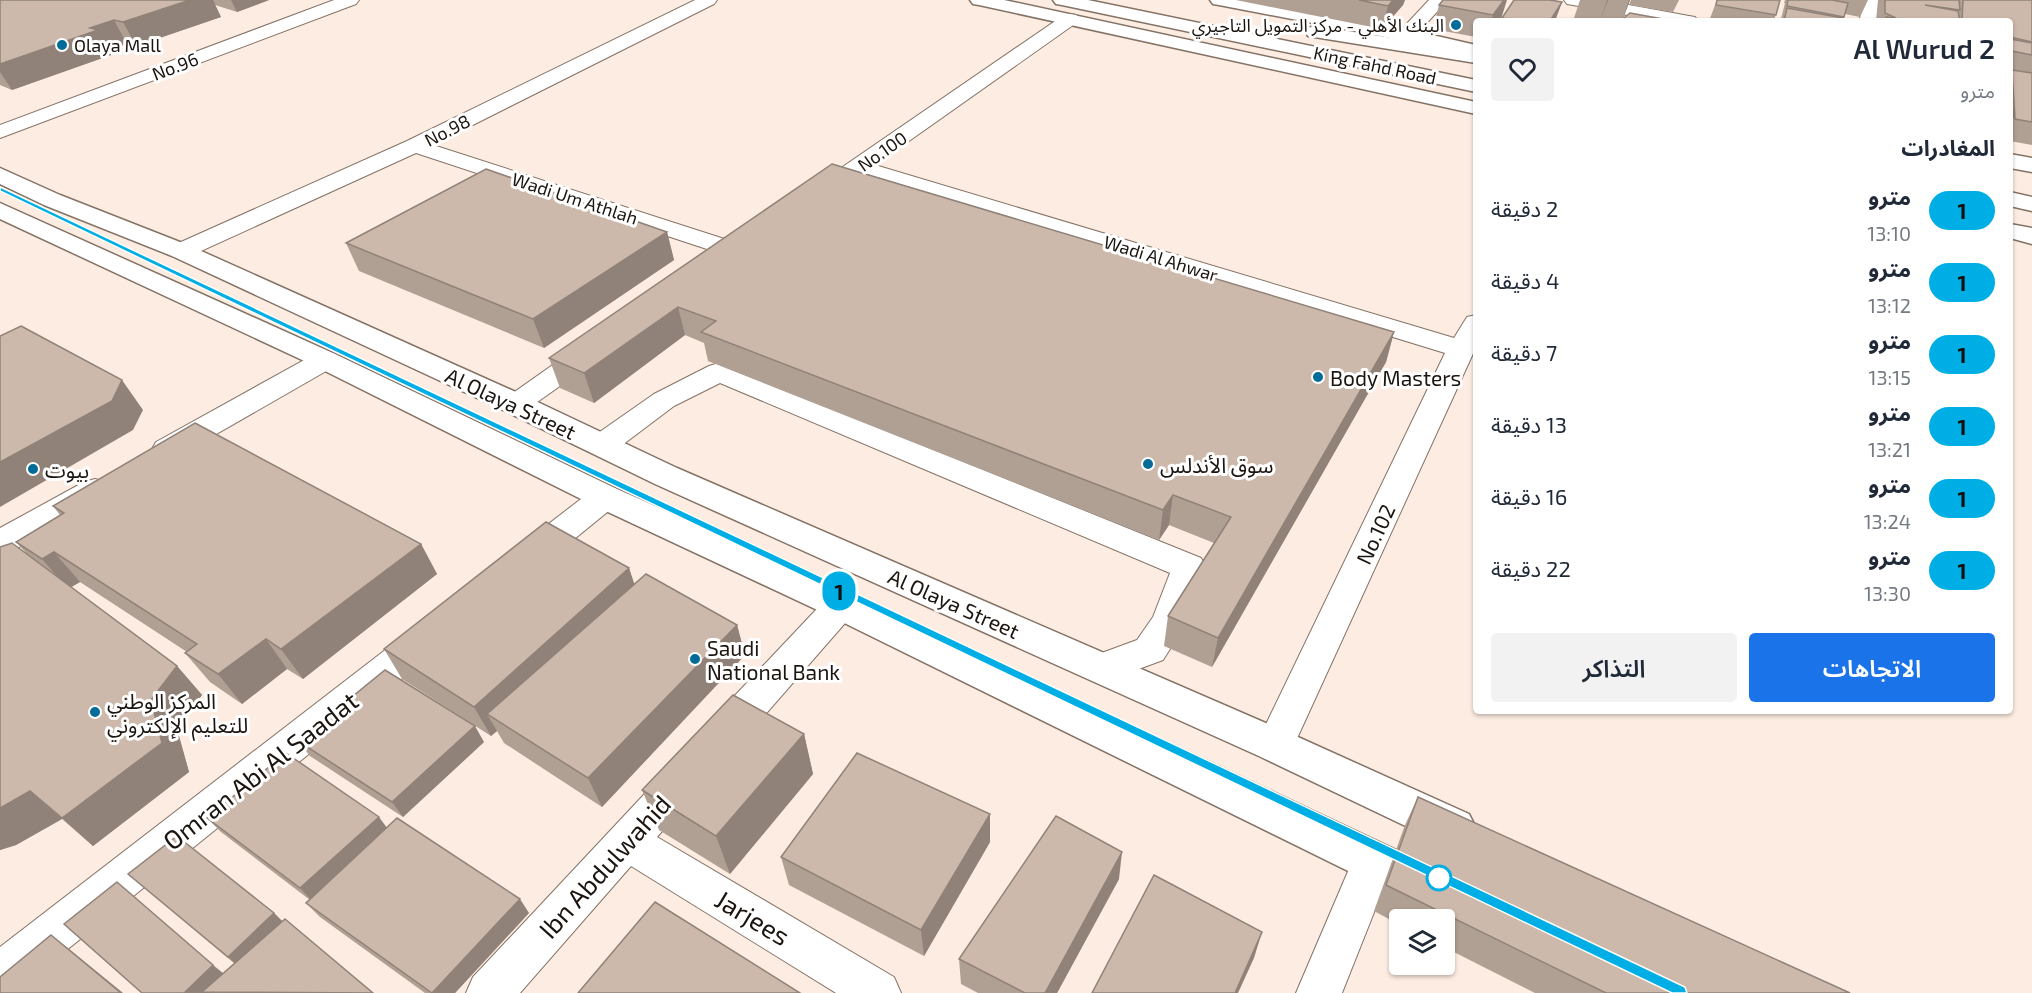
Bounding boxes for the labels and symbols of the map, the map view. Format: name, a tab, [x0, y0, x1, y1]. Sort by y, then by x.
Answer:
place label: البنك الأهلي - مركز التمويل التاجيري	[1192, 14, 1444, 39]
marker: البنك الأهلي - مركز التمويل التاجيري	[1449, 18, 1463, 32]
place label: Olaya Mall	[74, 34, 162, 56]
marker: Olaya Mall	[55, 38, 69, 52]
street label: King Fahd Road	[1312, 41, 1438, 89]
street label: No.96	[149, 47, 201, 85]
street label: No.98	[421, 109, 473, 151]
street label: No.100	[853, 126, 911, 176]
street label: Wadi Um Athlah	[509, 167, 641, 229]
street label: Wadi Al Ahwar	[1101, 230, 1221, 286]
street label: Al Olaya Street	[442, 362, 580, 444]
place label: Body Masters	[1330, 365, 1461, 390]
marker: Body Masters	[1311, 370, 1325, 384]
place label: سوق الأندلس	[1160, 452, 1273, 478]
place label: بيوت	[45, 457, 89, 483]
marker: سوق الأندلس	[1141, 457, 1155, 471]
marker: بيوت	[26, 462, 40, 476]
street label: No.102	[1350, 500, 1400, 568]
street label: Al Olaya Street	[885, 563, 1023, 643]
line badge: 1	[820, 572, 858, 610]
place label: Saudi National Bank	[707, 635, 840, 684]
marker: Saudi National Bank	[688, 652, 702, 666]
street label: Omran Abi Al Saadat	[156, 684, 364, 856]
place label: المركز الوطني للتعليم الإلكتروني	[107, 688, 248, 741]
marker: المركز الوطني للتعليم الإلكتروني	[88, 705, 102, 719]
street label: Ibn Abdulwahid	[532, 788, 676, 944]
unlabelled marker	[1426, 865, 1452, 891]
street label: Jarjees	[710, 883, 796, 951]

